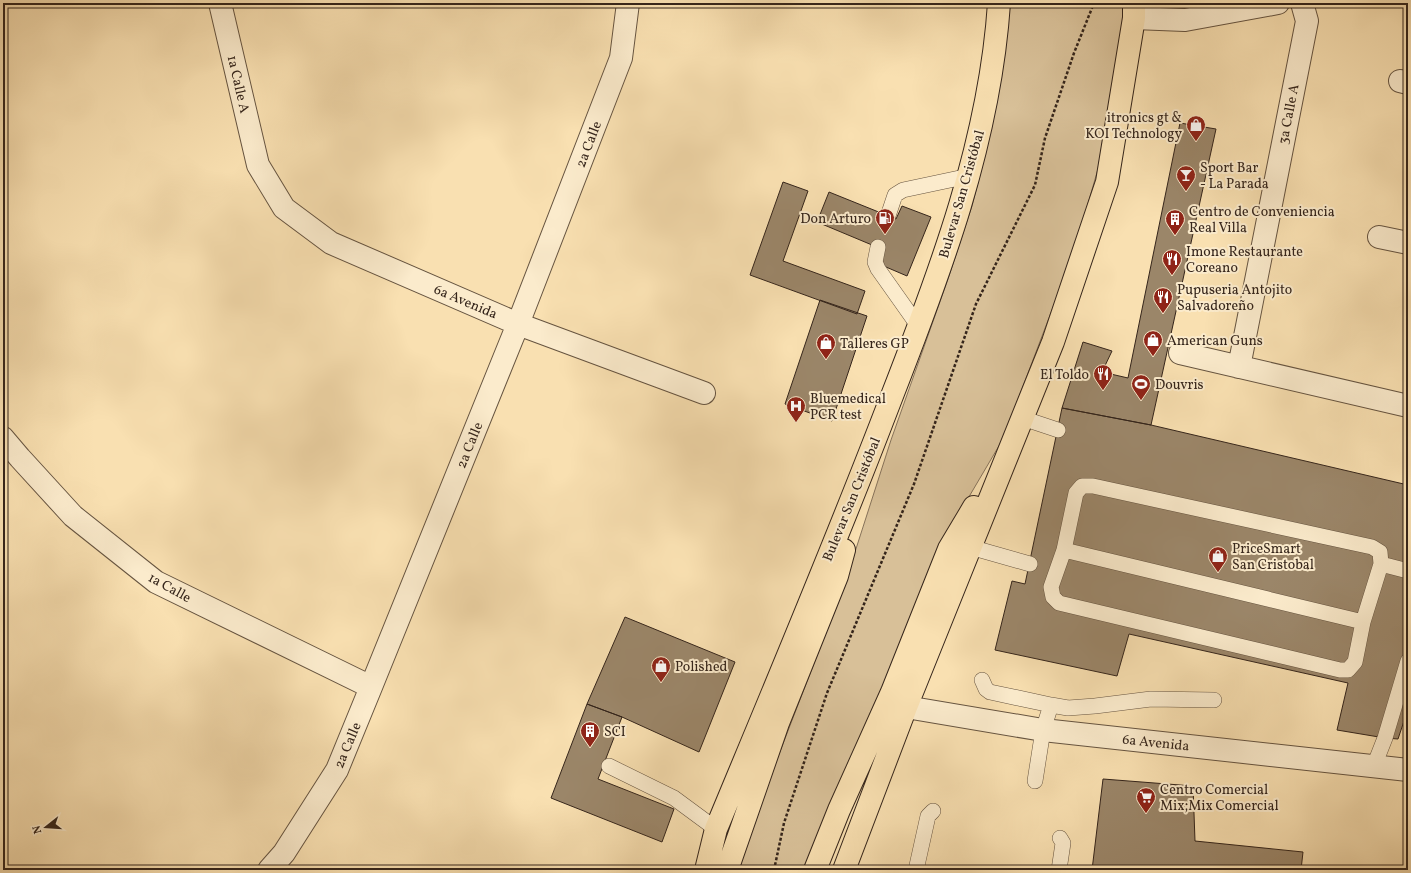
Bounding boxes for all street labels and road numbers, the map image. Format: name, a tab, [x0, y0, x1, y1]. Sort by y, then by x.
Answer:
street label: 1a Calle A	[222, 53, 253, 115]
street label: 3a Calle A	[1274, 83, 1305, 146]
street label: 2a Calle	[572, 118, 607, 171]
street label: Bulevar San Cristóbal	[935, 128, 990, 261]
street label: 6a Avenida	[431, 281, 500, 324]
street label: 2a Calle	[453, 419, 488, 472]
street label: Bulevar San Cristóbal	[819, 435, 886, 564]
street label: 1a Calle	[144, 569, 194, 608]
street label: 2a Calle	[330, 719, 367, 772]
street label: 6a Avenida	[1121, 731, 1190, 756]

